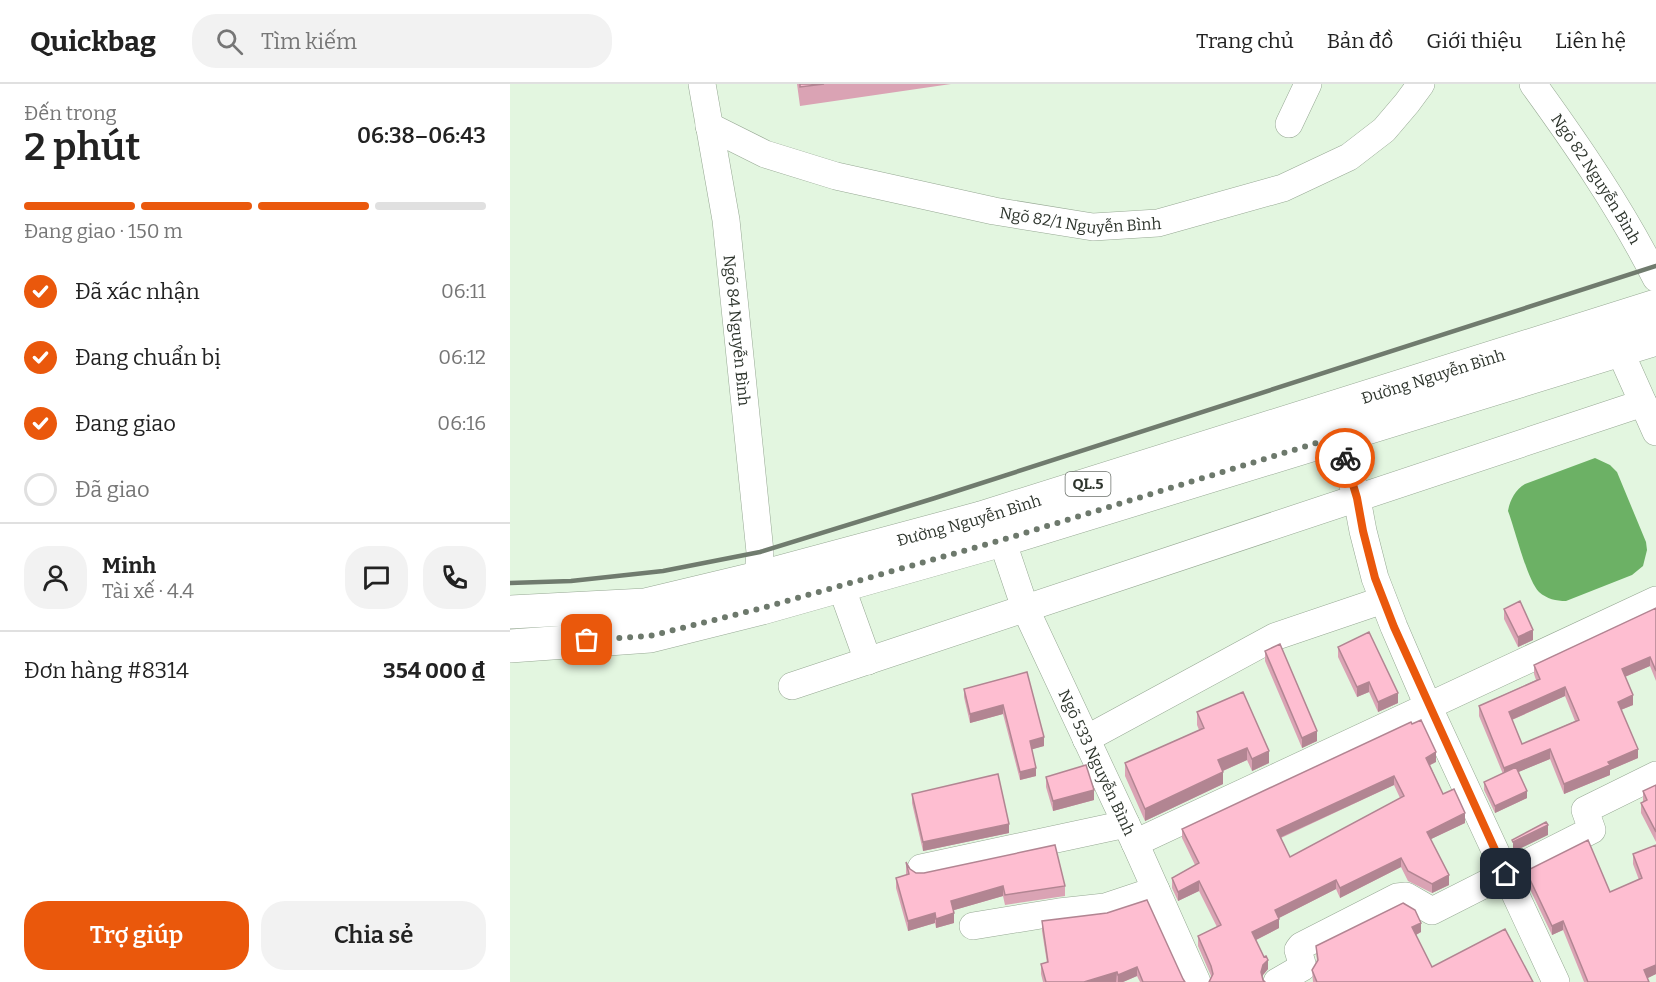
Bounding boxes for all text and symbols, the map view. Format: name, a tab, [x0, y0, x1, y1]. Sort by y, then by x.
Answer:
search box	[192, 14, 612, 68]
text: Quickbag	[30, 25, 156, 58]
icon: search	[213, 25, 246, 58]
text: Tìm kiếm	[261, 28, 357, 55]
text: Trang chủ	[1196, 28, 1294, 54]
text: Bản đồ	[1327, 28, 1393, 54]
text: Giới thiệu	[1426, 28, 1522, 54]
text: Liên hệ	[1555, 28, 1626, 54]
text: Đến trong	[24, 101, 117, 125]
street label: Ngõ 82 Nguyễn Bình	[1548, 110, 1645, 247]
text: 06:38–06:43	[357, 122, 486, 149]
text: 2 phút	[24, 124, 141, 170]
street label: Ngõ 82/1 Nguyễn Bình	[998, 203, 1162, 237]
text: Đang giao · 150 m	[24, 219, 183, 243]
street label: Ngõ 84 Nguyễn Bình	[720, 254, 754, 407]
icon: check	[24, 275, 57, 308]
text: Đã xác nhận	[75, 278, 200, 305]
text: 06:11	[441, 279, 486, 303]
icon: check	[24, 341, 57, 374]
text: Đang chuẩn bị	[75, 344, 221, 371]
text: 06:12	[438, 345, 486, 369]
street label: Đường Nguyễn Bình	[1359, 345, 1507, 407]
icon: check	[24, 407, 57, 440]
text: Đang giao	[75, 410, 176, 437]
text: 06:16	[437, 411, 486, 435]
courier	[1315, 428, 1375, 488]
icon: bike	[1329, 442, 1362, 475]
road number: QL.5	[1066, 472, 1110, 496]
text: Đã giao	[75, 476, 150, 503]
street label: Đường Nguyễn Bình	[895, 490, 1043, 550]
button: person	[24, 546, 87, 609]
button: chat	[345, 546, 408, 609]
button: phone	[423, 546, 486, 609]
text: Minh	[102, 552, 156, 579]
text: Tài xế · 4.4	[102, 579, 194, 603]
pin	[561, 614, 612, 665]
icon: bag	[570, 623, 603, 656]
text: Đơn hàng #8314	[24, 657, 189, 684]
text: 354 000 ₫	[383, 657, 486, 684]
street label: Ngõ 533 Nguyễn Bình	[1055, 686, 1139, 838]
pin	[1480, 848, 1531, 899]
icon: home	[1489, 857, 1522, 890]
button: Trợ giúp	[24, 901, 249, 970]
button: Chia sẻ	[261, 901, 486, 970]

